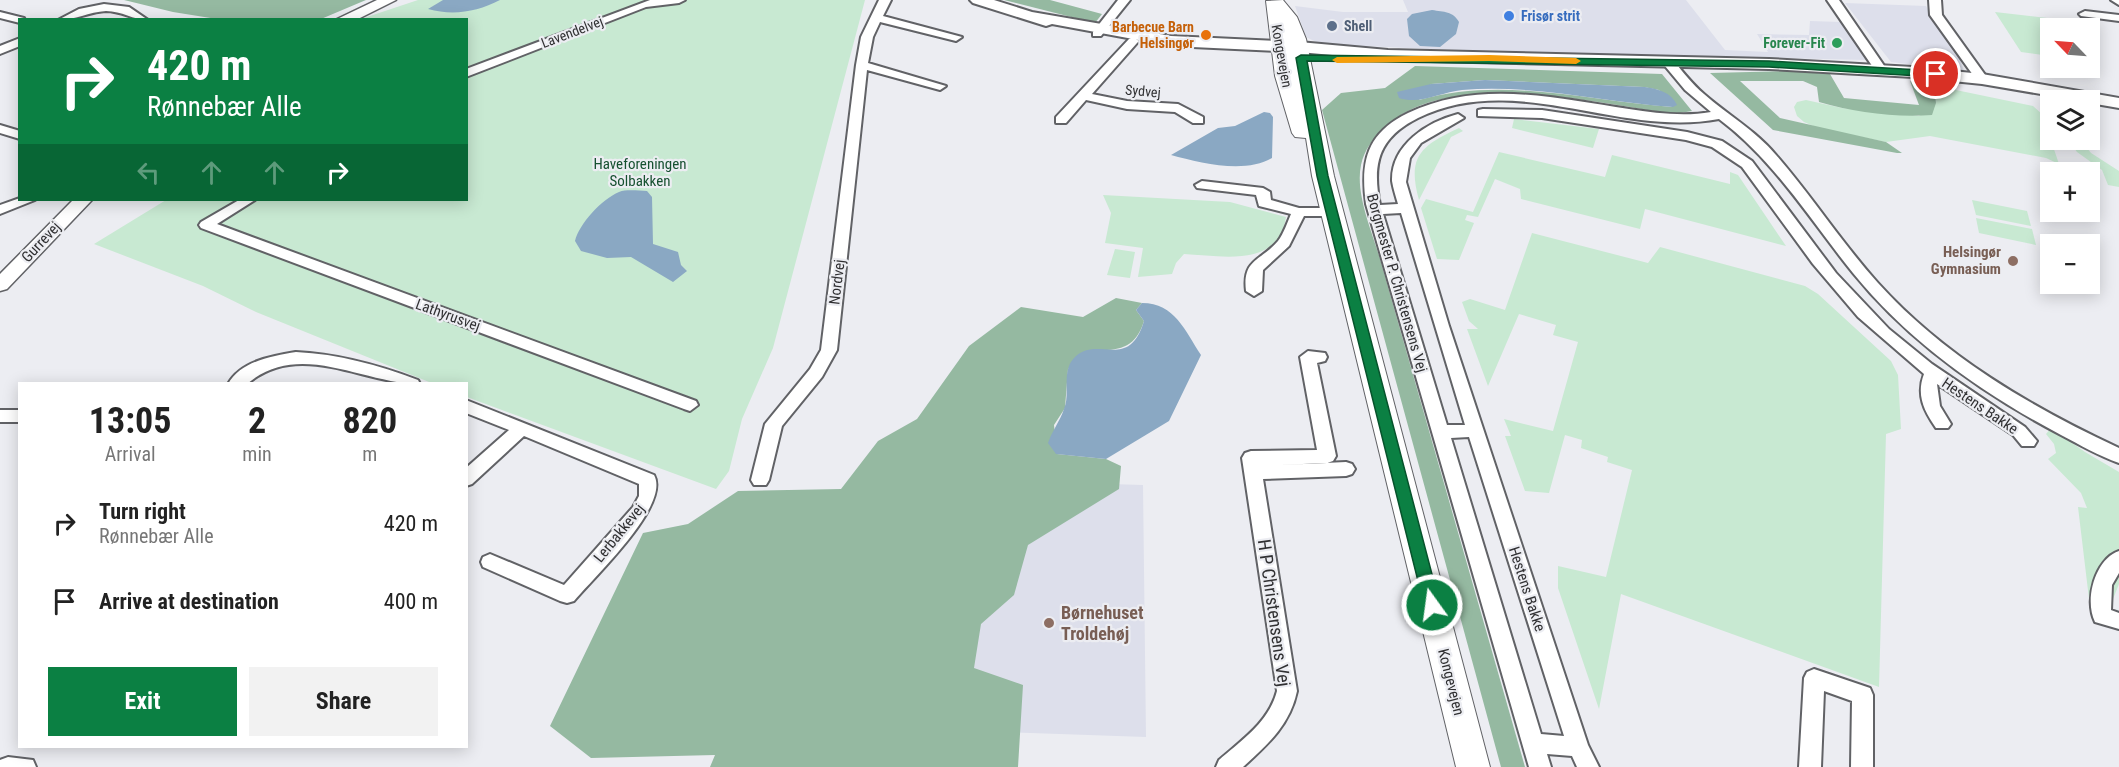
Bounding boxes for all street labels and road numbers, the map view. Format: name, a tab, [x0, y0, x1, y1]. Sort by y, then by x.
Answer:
street label: Lavendelvej	[539, 13, 605, 51]
street label: Kongevejen	[1269, 23, 1295, 89]
street label: Sydvej	[1125, 81, 1161, 101]
street label: Borgmester P. Christensens Vej	[1363, 192, 1431, 374]
street label: Gurrevej	[18, 218, 64, 266]
street label: Nordvej	[825, 258, 849, 306]
street label: Lathyrusvej	[413, 295, 483, 335]
street label: Hestens Bakke	[1938, 374, 2022, 438]
street label: Lerbakkevej	[590, 500, 648, 566]
street label: H P Christensens Vej	[1254, 538, 1295, 688]
street label: Hestens Bakke	[1505, 544, 1549, 634]
street label: Kongevejen	[1434, 647, 1468, 717]

